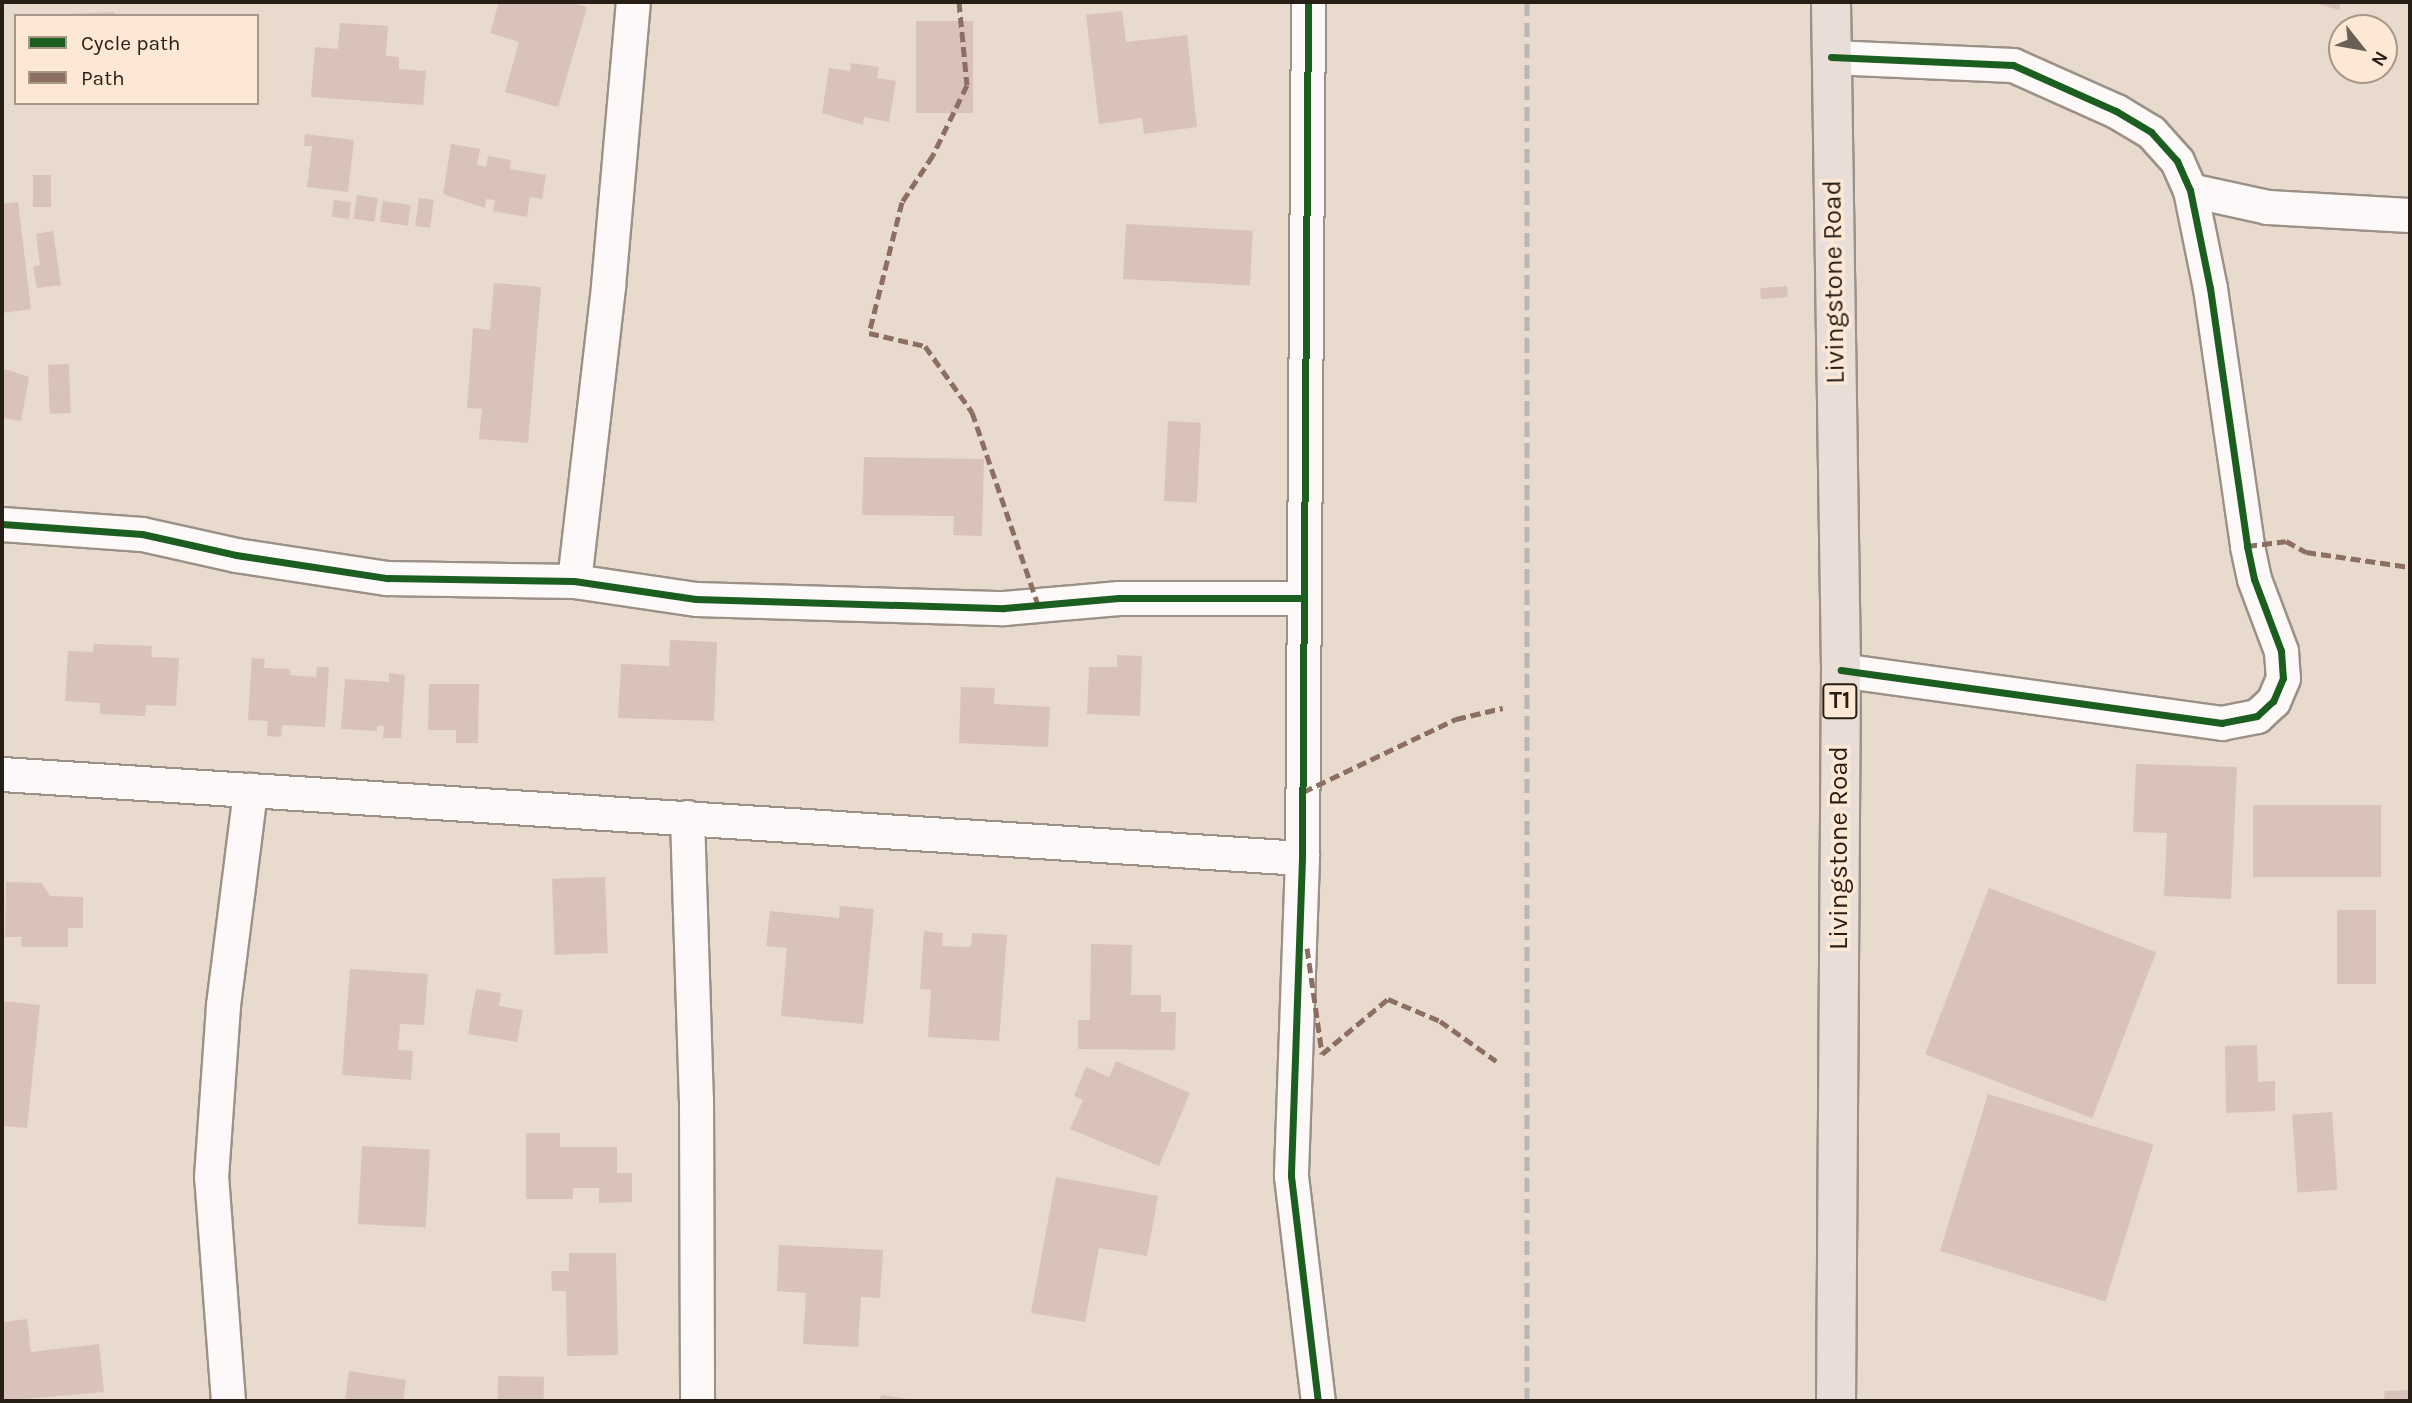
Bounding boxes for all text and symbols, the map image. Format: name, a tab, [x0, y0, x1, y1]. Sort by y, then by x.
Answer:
legend	[14, 14, 259, 105]
north arrow	[2328, 14, 2398, 84]
text: Cycle path	[81, 31, 181, 55]
text: N	[2366, 47, 2392, 70]
text: Path	[81, 66, 125, 90]
street label: Livingstone Road	[1817, 180, 1851, 384]
road number: T1	[1821, 680, 1859, 722]
street label: Livingstone Road	[1823, 746, 1855, 950]

